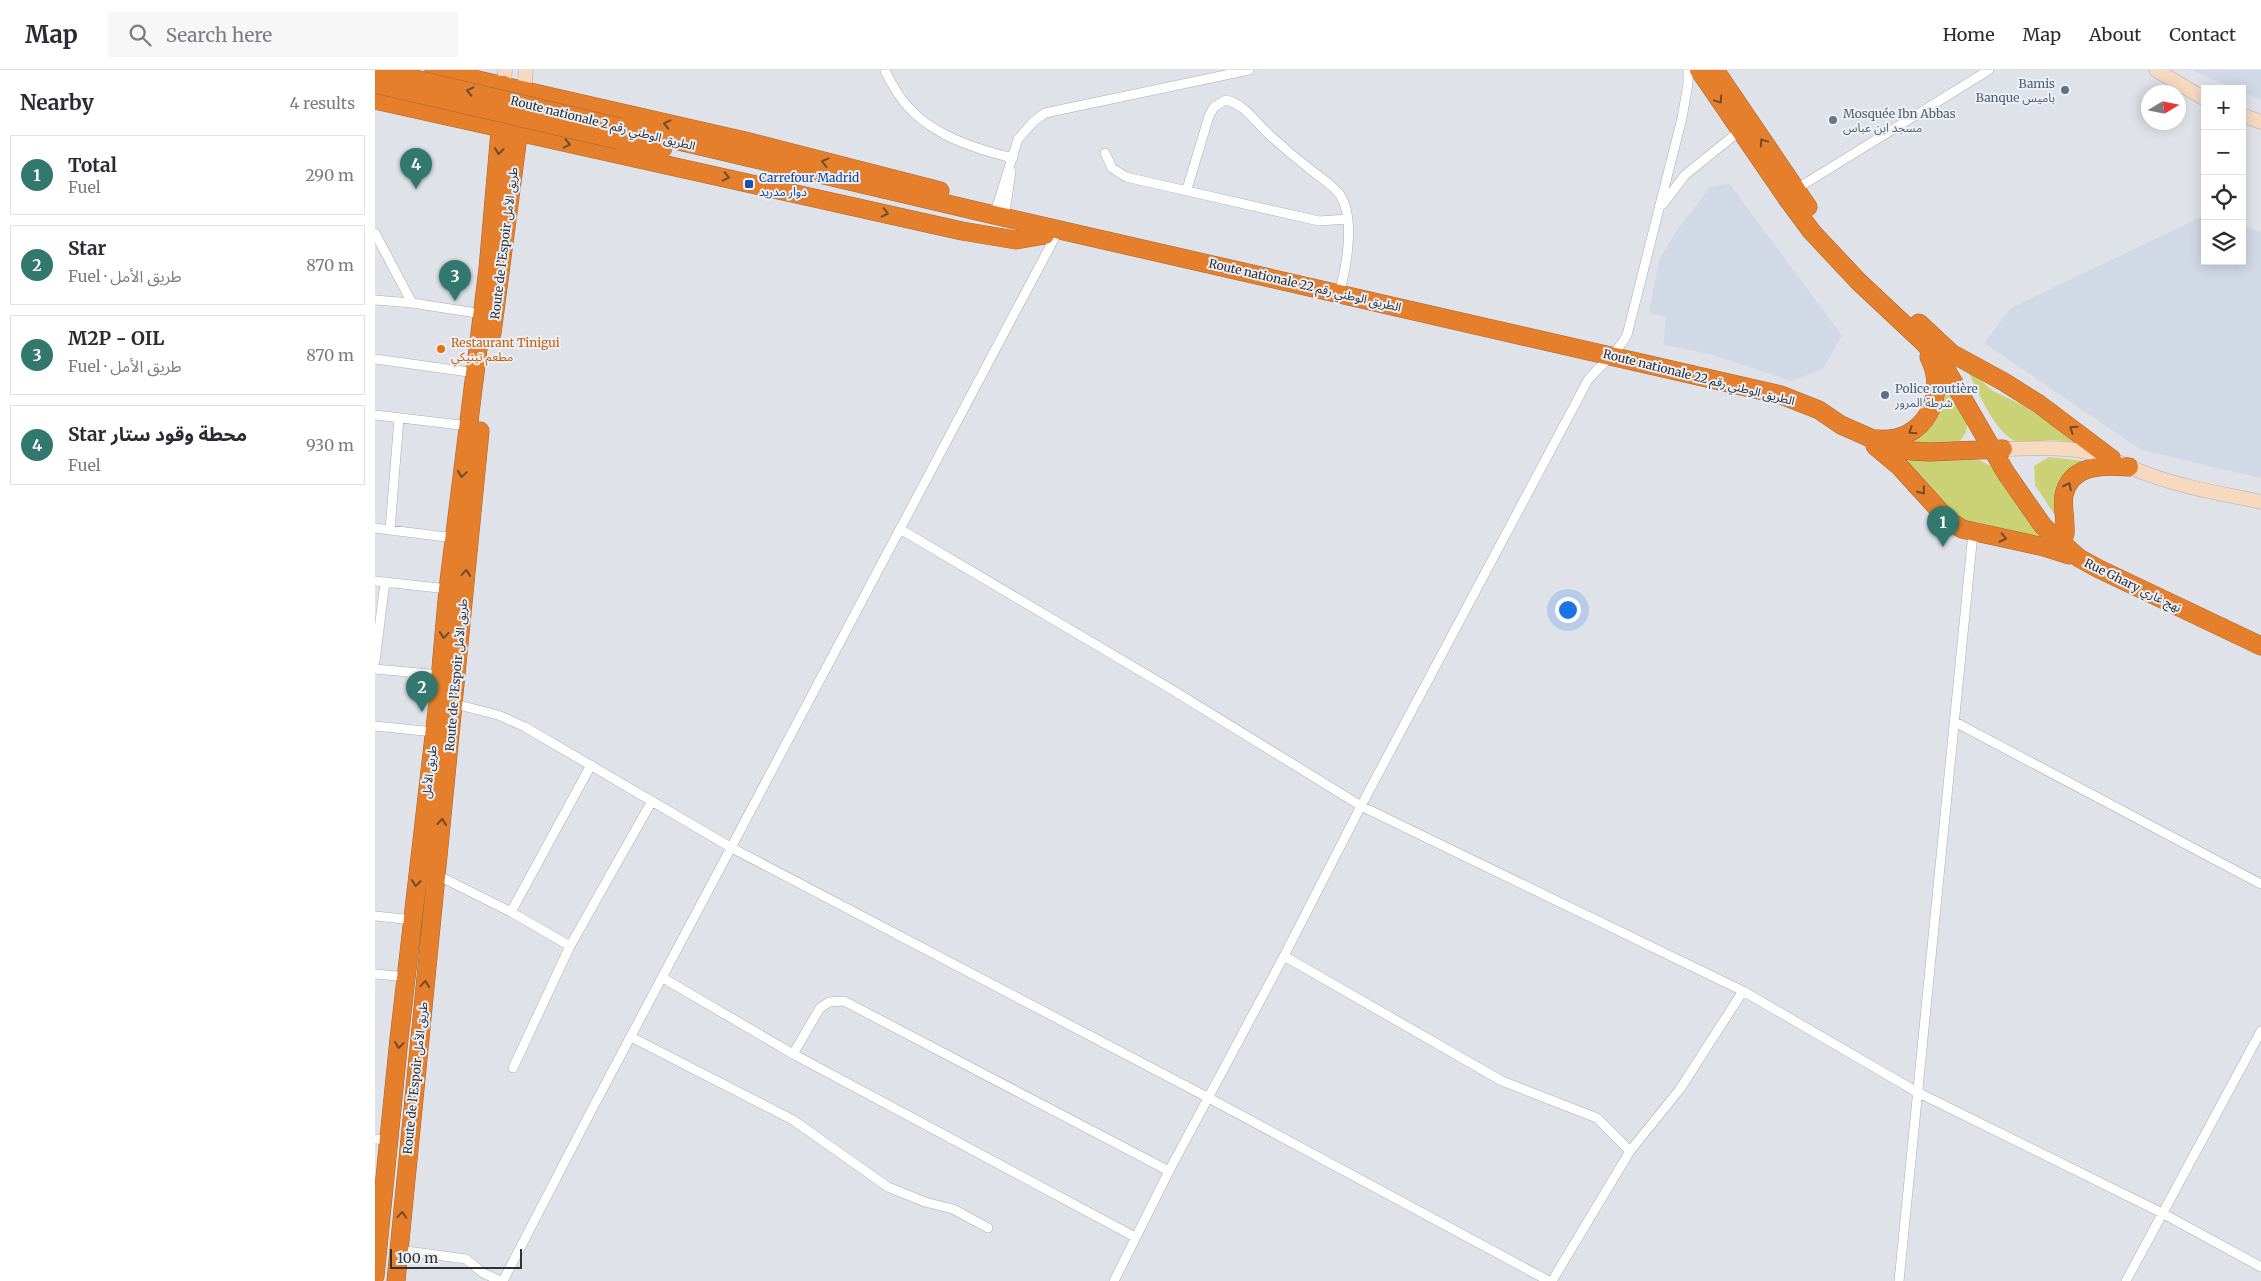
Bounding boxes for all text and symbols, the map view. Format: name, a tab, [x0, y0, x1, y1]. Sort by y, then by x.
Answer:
search box	[108, 12, 458, 57]
text: Map	[25, 19, 78, 50]
icon: search	[126, 21, 154, 49]
text: Search here	[166, 23, 272, 47]
text: Home	[1943, 23, 1995, 46]
text: Map	[2023, 23, 2061, 46]
text: About	[2089, 23, 2141, 46]
text: Contact	[2169, 23, 2236, 46]
place label: Bamis Banque باميس	[1976, 76, 2055, 105]
marker: Bamis Banque باميس	[2059, 84, 2071, 96]
north arrow	[2141, 85, 2186, 130]
map controls	[2201, 85, 2246, 265]
button: +	[2201, 85, 2246, 130]
one-way arrow	[465, 86, 474, 97]
text: Nearby	[20, 89, 94, 116]
text: 4 results	[289, 93, 355, 113]
street label: Route nationale الطريق الوطني رقم 2	[508, 93, 697, 156]
one-way arrow	[1713, 95, 1722, 104]
place label: Mosquée Ibn Abbas مسجد ابن عباس	[1843, 106, 1956, 135]
marker: Mosquée Ibn Abbas مسجد ابن عباس	[1827, 114, 1839, 126]
one-way arrow	[663, 119, 672, 130]
button: −	[2201, 130, 2246, 175]
one-way arrow	[562, 138, 571, 149]
one-way arrow	[1760, 139, 1769, 148]
one-way arrow	[493, 147, 504, 155]
pin: 4	[400, 148, 432, 189]
text: Total	[68, 153, 117, 177]
one-way arrow	[822, 157, 830, 167]
text: 1	[33, 165, 41, 185]
text: 290 m	[305, 165, 354, 185]
street label: Route de l’Espoir طريق الأمل	[487, 166, 522, 320]
place label: Carrefour Madrid دوار مدريد	[759, 170, 859, 199]
one-way arrow	[722, 171, 731, 182]
button: locate	[2201, 175, 2246, 220]
text: Fuel	[68, 177, 101, 197]
marker: Carrefour Madrid دوار مدريد	[743, 178, 755, 190]
one-way arrow	[880, 207, 889, 218]
button: layers	[2201, 220, 2246, 265]
text: Star	[68, 236, 106, 260]
text: 2	[32, 255, 42, 275]
text: 870 m	[306, 255, 354, 275]
street label: Route nationale 22 الطريق الوطني رقم	[1207, 256, 1403, 317]
pin: 3	[439, 260, 471, 301]
text: Fuel · طريق الأمل	[68, 266, 182, 286]
text: M2P - OIL	[68, 326, 164, 350]
place label: Restaurant Tinigui مطعم تينيكي	[451, 335, 560, 366]
marker: Restaurant Tinigui مطعم تينيكي	[435, 343, 447, 355]
text: 3	[32, 345, 42, 365]
text: 870 m	[306, 345, 354, 365]
street label: Route nationale 22 الطريق الوطني رقم	[1601, 346, 1797, 411]
text: Fuel · طريق الأمل	[68, 356, 182, 376]
place label: Police routière شرطة المرور	[1894, 381, 1978, 410]
marker: Police routière شرطة المرور	[1879, 389, 1891, 401]
text: Star محطة وقود ستار	[68, 422, 247, 446]
one-way arrow	[1908, 424, 1917, 434]
one-way arrow	[2070, 426, 2079, 435]
text: 4	[32, 435, 42, 455]
text: 930 m	[306, 435, 354, 455]
text: Fuel	[68, 455, 101, 475]
one-way arrow	[457, 470, 468, 478]
one-way arrow	[2062, 483, 2072, 492]
one-way arrow	[1916, 485, 1924, 494]
pin: 1	[1927, 506, 1959, 547]
one-way arrow	[1998, 532, 2007, 543]
street label: Rue Ghary نهج غاري	[2081, 555, 2184, 618]
one-way arrow	[460, 569, 471, 577]
your location	[1555, 597, 1581, 623]
street label: Route de l’Espoir طريق الأمل	[442, 598, 471, 752]
one-way arrow	[438, 631, 449, 639]
pin: 2	[406, 671, 438, 712]
street label: طريق الأمل	[418, 745, 441, 800]
one-way arrow	[436, 818, 447, 826]
one-way arrow	[411, 880, 422, 888]
one-way arrow	[419, 979, 430, 987]
street label: Route de l’Espoir طريق الأمل	[400, 1001, 431, 1155]
one-way arrow	[394, 1041, 405, 1049]
one-way arrow	[396, 1211, 407, 1219]
scale bar	[390, 1246, 523, 1269]
text: 100 m	[397, 1249, 438, 1267]

